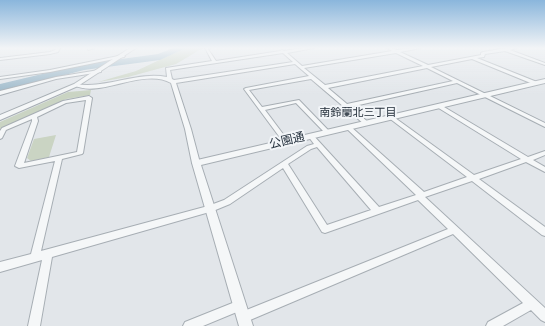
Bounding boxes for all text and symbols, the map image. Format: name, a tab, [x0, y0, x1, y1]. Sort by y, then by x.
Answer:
district label: 南鈴蘭北三丁目	[320, 106, 396, 120]
street label: 公園通	[268, 130, 306, 152]

